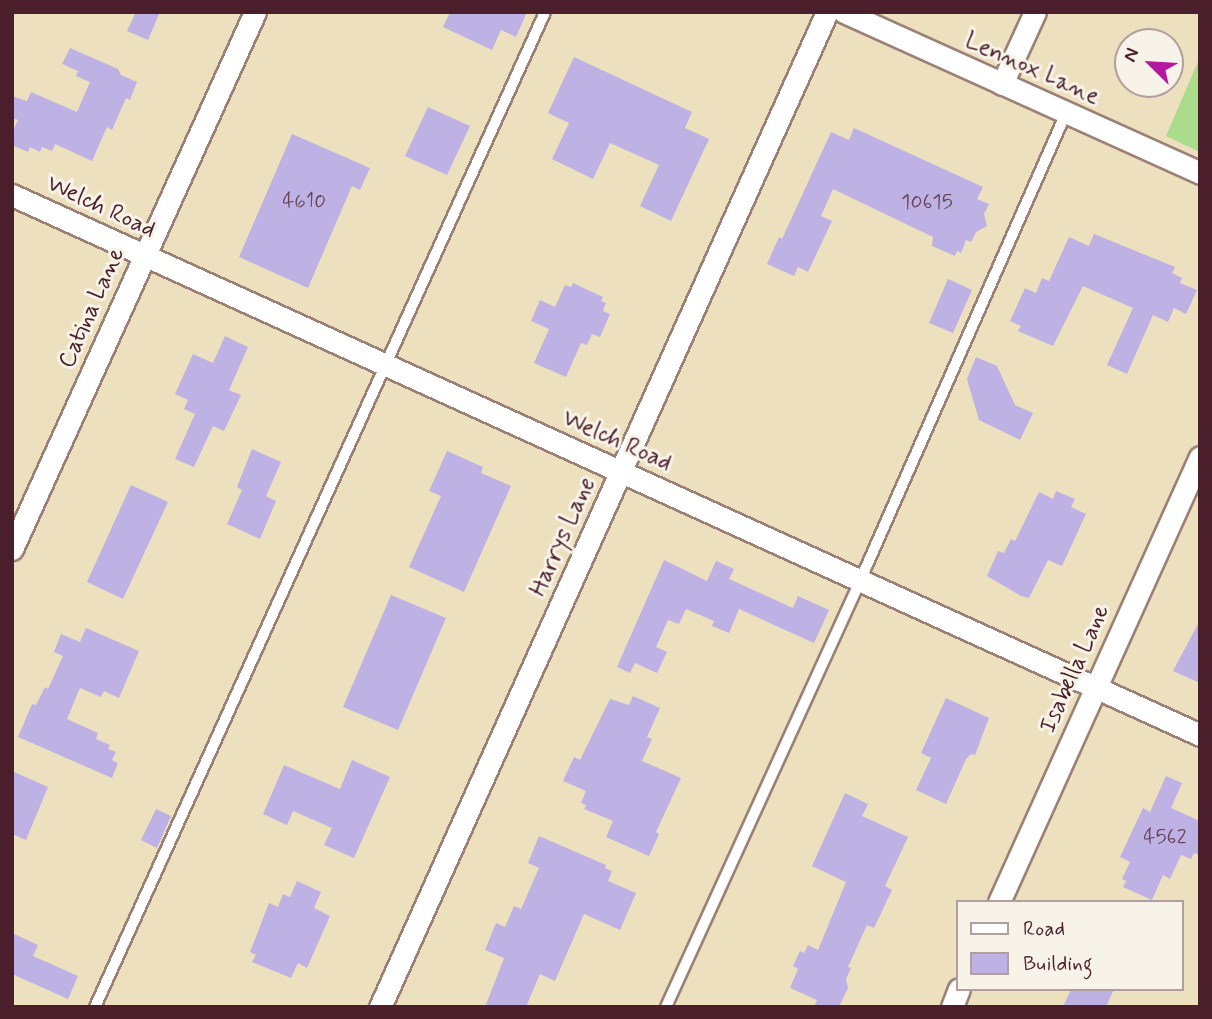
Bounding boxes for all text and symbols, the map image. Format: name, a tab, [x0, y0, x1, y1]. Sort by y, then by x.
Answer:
street label: Lennox Lane	[963, 28, 1101, 110]
north arrow	[1114, 28, 1184, 98]
text: N	[1117, 44, 1145, 66]
street label: Welch Road	[42, 169, 160, 245]
house number: 4610	[282, 188, 326, 214]
house number: 10615	[901, 189, 953, 215]
street label: Catina Lane	[53, 244, 131, 372]
street label: Welch Road	[558, 404, 676, 478]
street label: Harrys Lane	[524, 472, 602, 602]
street label: Isabella Lane	[1033, 599, 1117, 739]
house number: 4562	[1143, 824, 1187, 850]
legend	[956, 900, 1184, 991]
text: Road	[1023, 915, 1065, 943]
text: Building	[1023, 950, 1093, 978]

